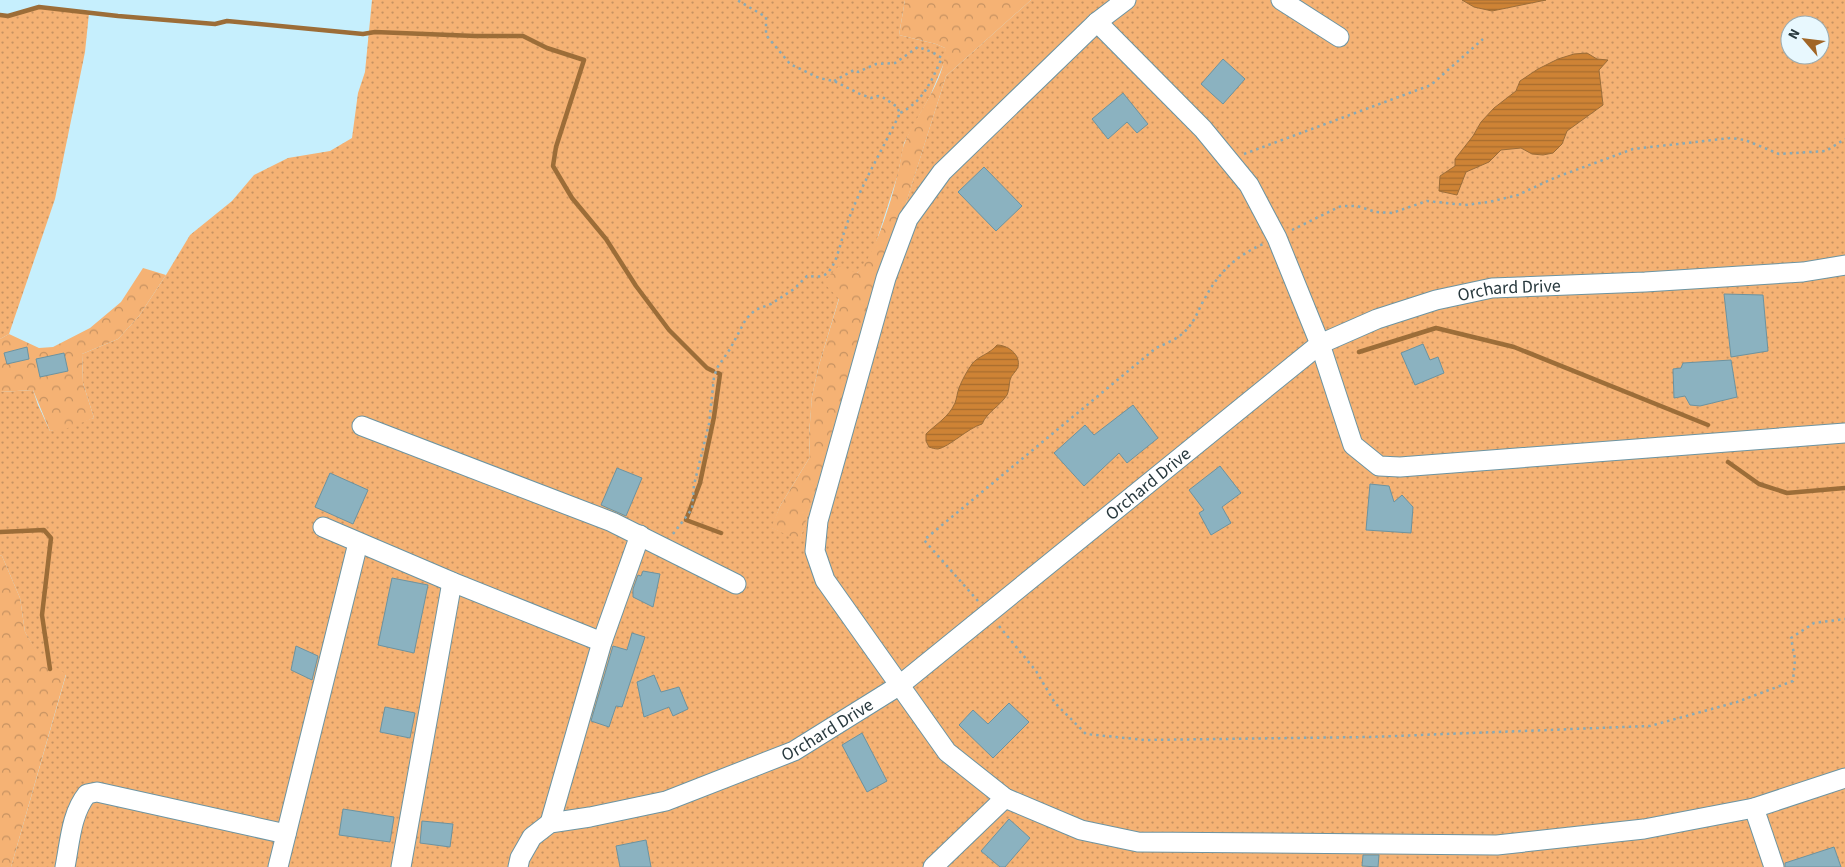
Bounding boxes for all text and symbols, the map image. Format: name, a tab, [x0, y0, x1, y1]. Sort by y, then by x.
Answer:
north arrow	[1780, 15, 1830, 65]
text: N	[1783, 26, 1805, 43]
street label: Orchard Drive	[1455, 273, 1561, 308]
street label: Orchard Drive	[1100, 442, 1197, 527]
street label: Orchard Drive	[778, 693, 878, 768]

